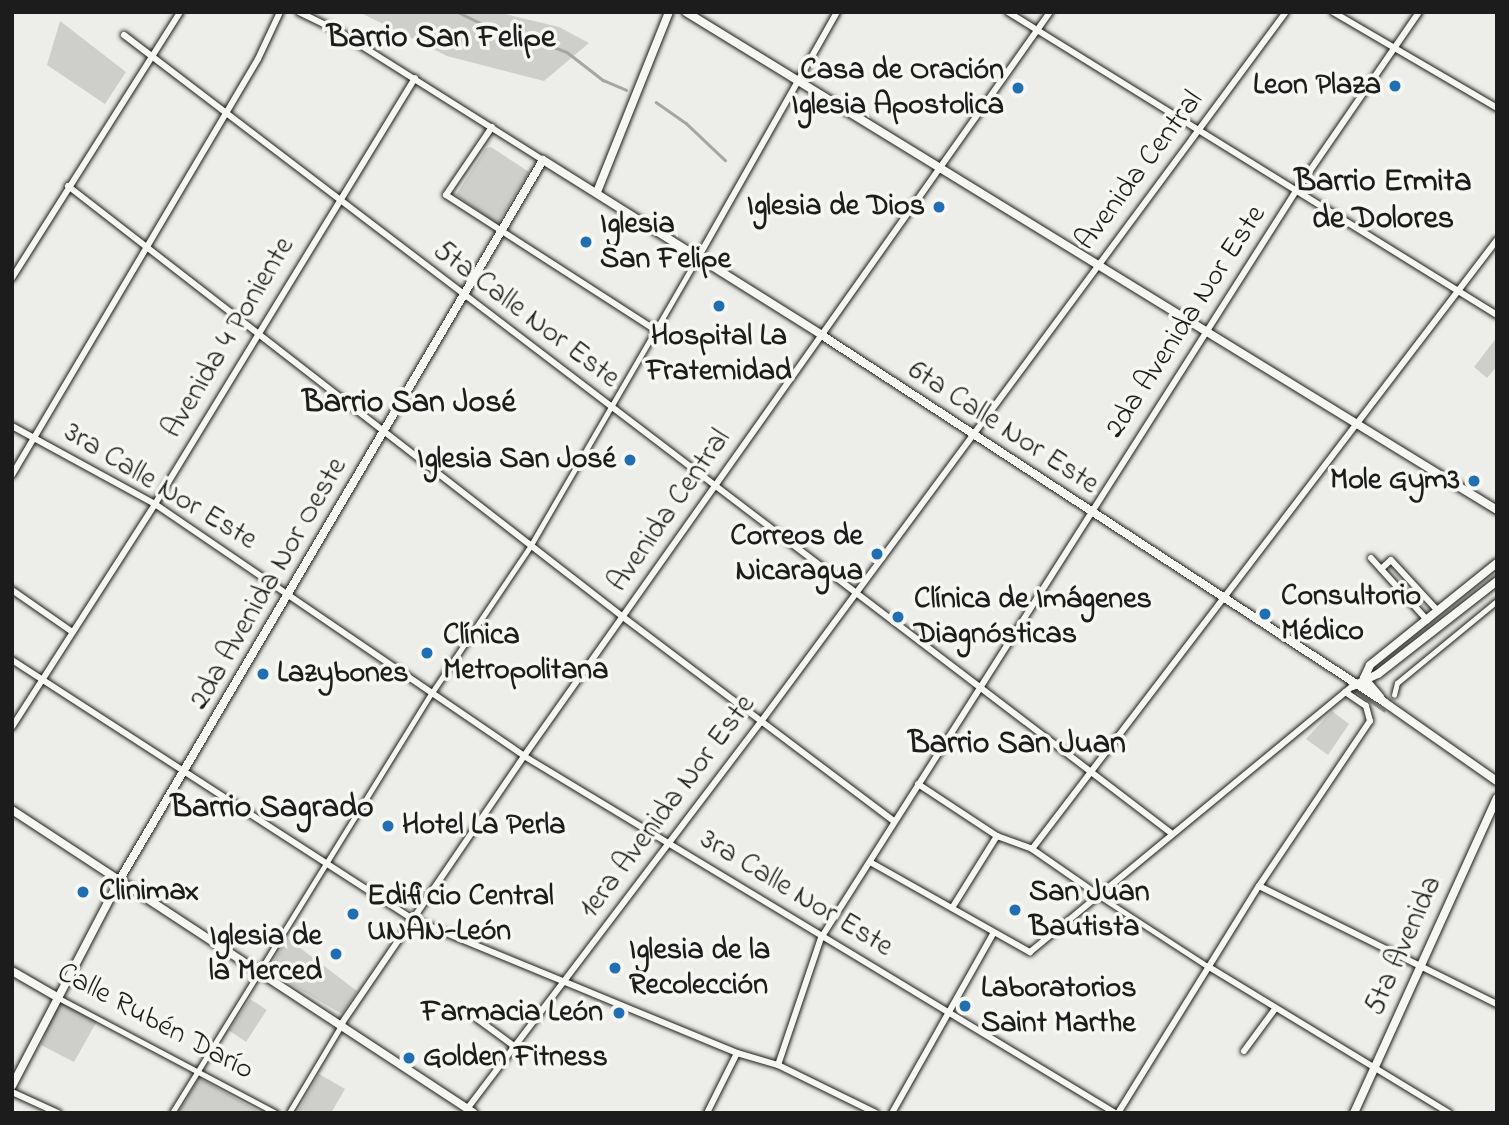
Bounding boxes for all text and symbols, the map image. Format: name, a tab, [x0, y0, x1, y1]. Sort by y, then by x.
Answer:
district label: Barrio San Felipe	[327, 20, 555, 58]
place label: Casa de Oración Iglesia Apostolica	[791, 53, 1004, 124]
place label: Leon Plaza	[1253, 68, 1381, 104]
marker: Leon Plaza	[1387, 78, 1403, 94]
marker: Casa de Oración Iglesia Apostolica	[1010, 80, 1026, 96]
street label: Avenida Central	[1068, 84, 1212, 258]
district label: Barrio Ermita de Dolores	[1295, 165, 1471, 240]
place label: Iglesia de Dios	[747, 189, 925, 225]
marker: Iglesia de Dios	[931, 199, 947, 215]
street label: 2da Avenida Nor Este	[1097, 199, 1275, 445]
place label: Iglesia San Felipe	[600, 207, 731, 278]
street label: Avenida 4 Poniente	[155, 231, 303, 445]
street label: 5ta Calle Nor Este	[426, 233, 626, 397]
marker: Iglesia San Felipe	[578, 234, 594, 250]
marker: Hospital La Fraternidad	[709, 296, 729, 316]
place label: Hospital La Fraternidad	[646, 319, 792, 390]
street label: 6ta Calle Nor Este	[901, 353, 1105, 503]
district label: Barrio San José	[302, 385, 516, 423]
street label: 3ra Calle Nor Este	[57, 415, 263, 559]
street label: Avenida Central	[601, 423, 739, 599]
place label: Iglesia San José	[417, 442, 616, 478]
street label: 2da Avenida Nor Oeste	[182, 452, 356, 716]
marker: Iglesia San José	[622, 452, 638, 468]
place label: Mole Gym3	[1330, 463, 1460, 499]
marker: Mole Gym3	[1466, 473, 1482, 489]
place label: Correos de Nicaragua	[730, 519, 863, 590]
marker: Correos de Nicaragua	[869, 546, 885, 562]
place label: Consultorio Médico	[1281, 579, 1421, 650]
place label: Clínica de Imágenes Diagnósticas	[914, 582, 1152, 652]
marker: Consultorio Médico	[1255, 604, 1275, 624]
marker: Clínica de Imágenes Diagnósticas	[888, 607, 908, 627]
place label: Clínica Metropolitana	[443, 618, 608, 688]
marker: Clínica Metropolitana	[417, 643, 437, 663]
place label: Lazybones	[277, 656, 408, 692]
marker: Lazybones	[255, 666, 271, 682]
street label: 1era Avenida Nor Este	[572, 688, 764, 926]
district label: Barrio San Juan	[908, 726, 1126, 764]
district label: Barrio Sagrado	[170, 790, 374, 828]
place label: Hotel La Perla	[402, 808, 565, 844]
marker: Hotel La Perla	[380, 818, 396, 834]
street label: 3ra Calle Nor Este	[693, 822, 899, 966]
street label: 5ta Avenida	[1357, 871, 1451, 1021]
place label: Clinimax	[99, 874, 199, 910]
place label: San Juan Bautista	[1029, 875, 1149, 945]
place label: Edificio Central UNAN-León	[367, 879, 554, 950]
marker: Clinimax	[73, 882, 93, 902]
marker: San Juan Bautista	[1007, 902, 1023, 918]
marker: Edificio Central UNAN-León	[345, 906, 361, 922]
place label: Iglesia de la Merced	[209, 919, 322, 990]
place label: Iglesia de la Recolección	[629, 933, 770, 1004]
marker: Iglesia de la Merced	[328, 946, 344, 962]
street label: Calle Rubén Darío	[51, 955, 259, 1089]
marker: Iglesia de la Recolección	[607, 960, 623, 976]
place label: Laboratorios Saint Marthe	[981, 971, 1136, 1042]
place label: Farmacia León	[421, 995, 603, 1031]
marker: Laboratorios Saint Marthe	[955, 996, 975, 1016]
marker: Farmacia León	[609, 1003, 629, 1023]
place label: Golden Fitness	[423, 1040, 608, 1076]
marker: Golden Fitness	[401, 1050, 417, 1066]

